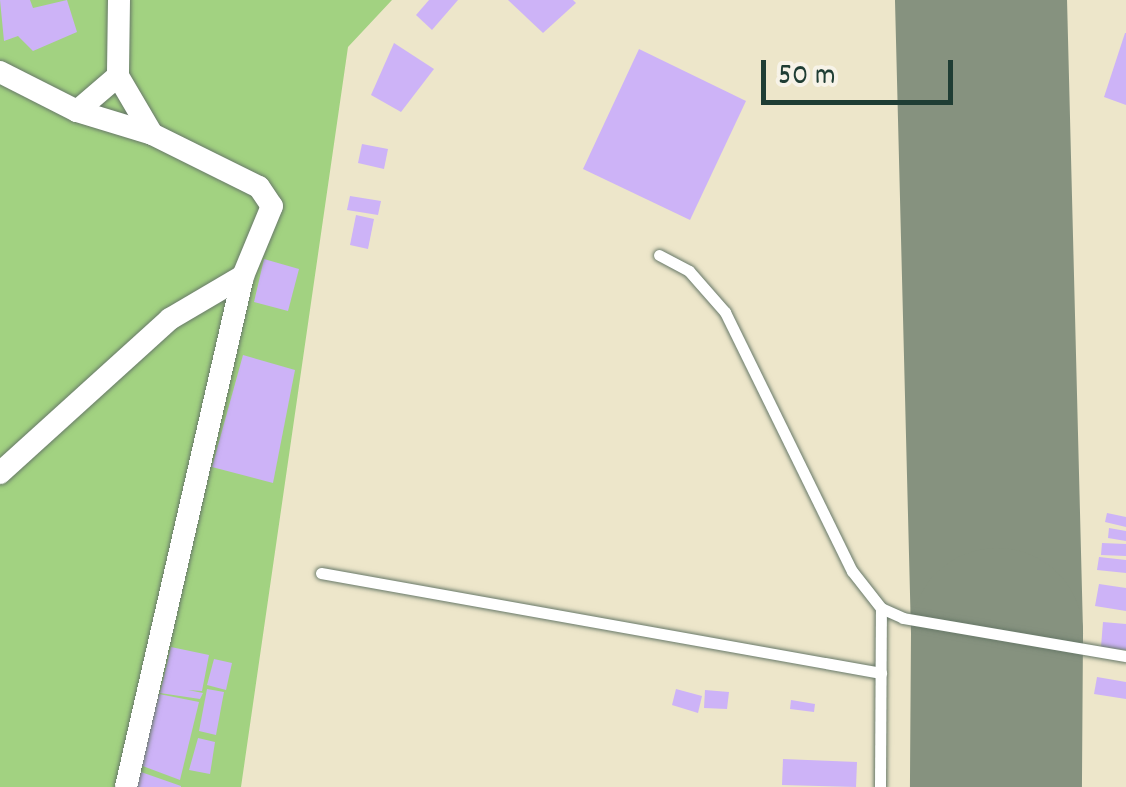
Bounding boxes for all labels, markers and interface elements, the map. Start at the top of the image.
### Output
scale bar [766,40,958,102]
text: 50 m [778,56,836,99]

